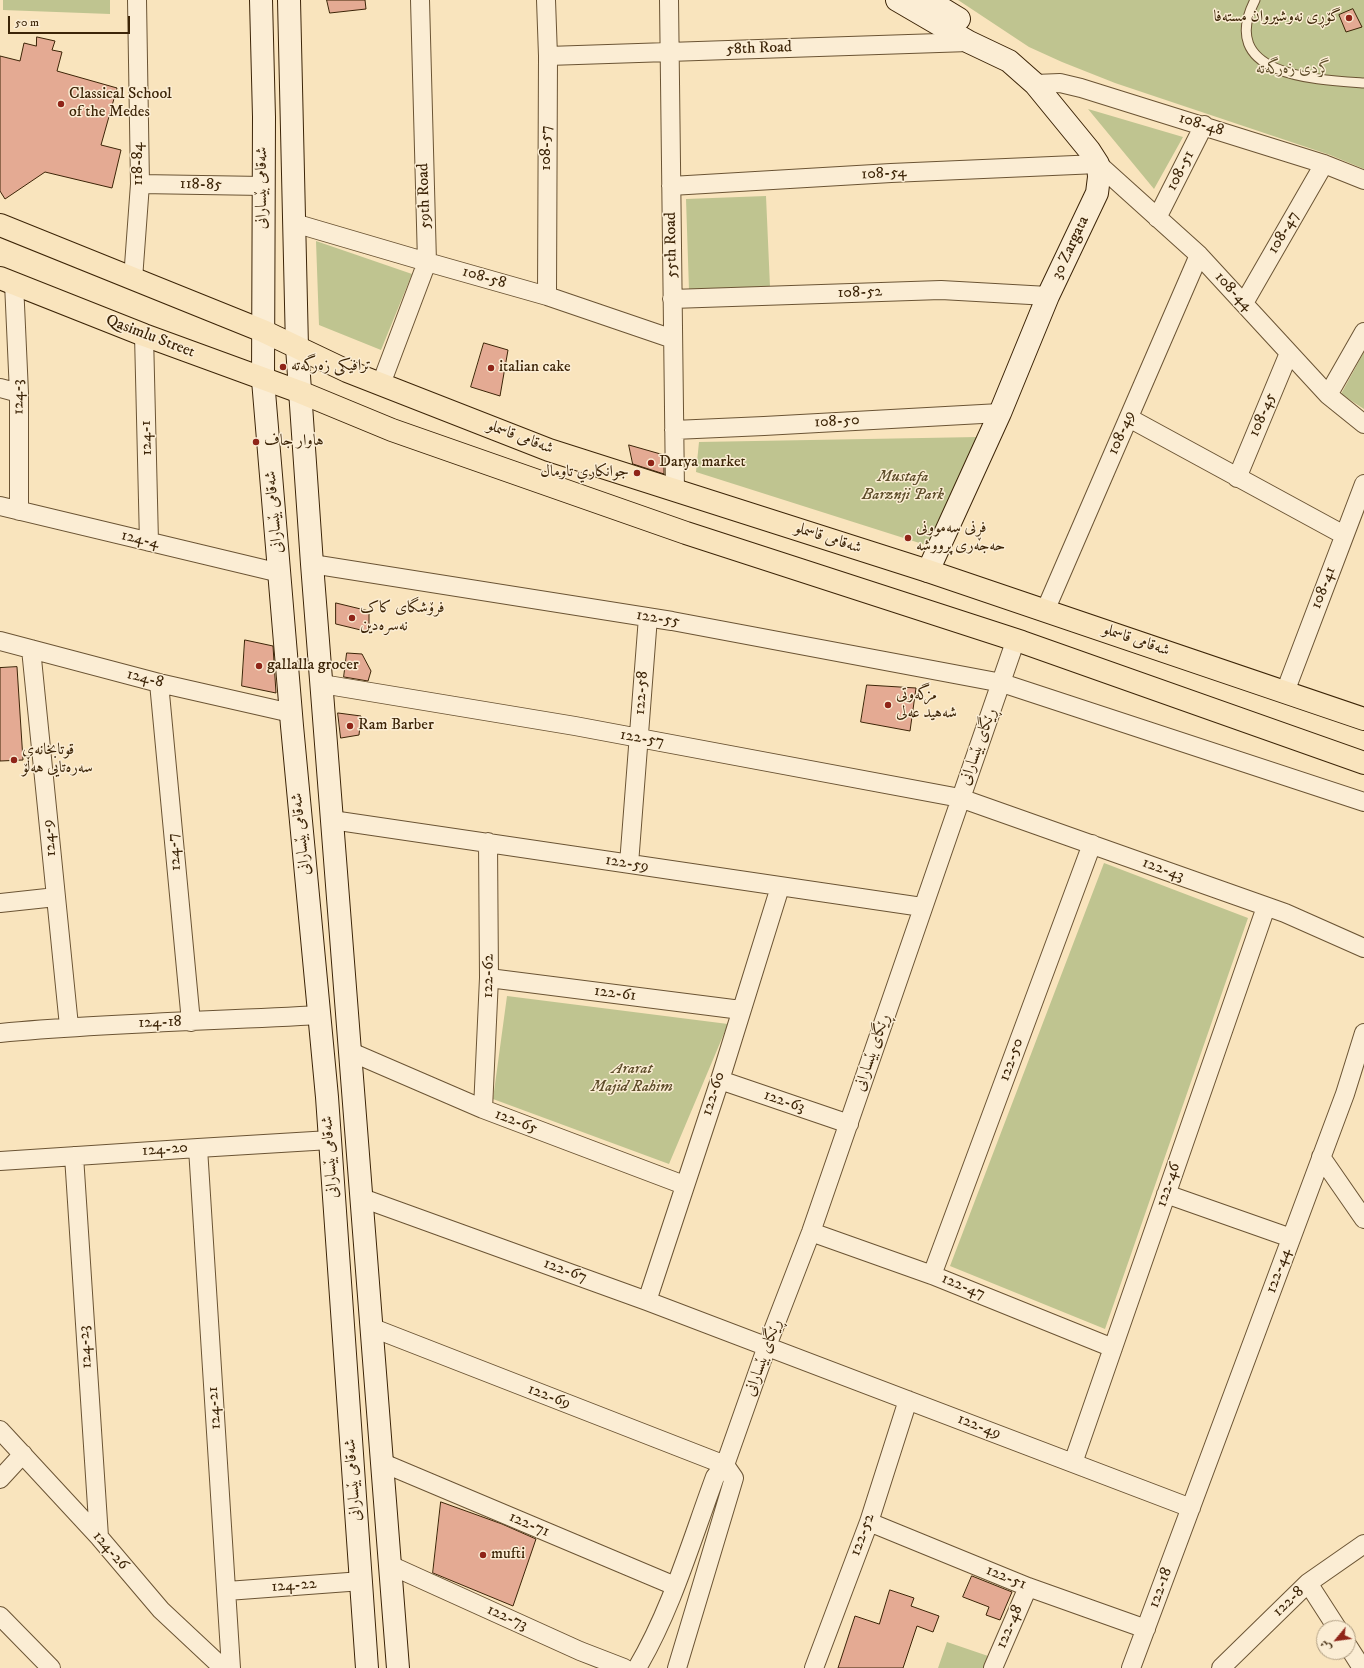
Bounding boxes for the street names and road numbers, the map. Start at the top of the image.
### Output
street label: 58th Road [726,38,792,60]
street label: 108-48 [1176,109,1226,141]
street label: 108-57 [537,125,557,171]
street label: 118-84 [129,142,149,186]
street label: شەقامی بێسارانی [253,147,273,229]
street label: 108-51 [1163,148,1199,194]
street label: 59th Road [414,163,436,229]
street label: 108-54 [861,163,907,185]
street label: 118-85 [180,175,222,195]
street label: 108-47 [1264,208,1304,258]
street label: 55th Road [662,212,682,278]
street label: 30 Zargata [1048,213,1094,283]
street label: 108-58 [460,263,508,293]
street label: 108-44 [1210,268,1256,316]
street label: 108-52 [837,283,883,303]
street label: Qasimlu Street [103,311,197,363]
street label: 124-3 [9,379,29,415]
street label: 108-45 [1245,390,1281,440]
street label: 108-49 [1104,408,1140,458]
street label: 108-50 [814,411,860,433]
street label: شەقامی قاسملو [484,417,556,459]
street label: 124-1 [137,420,157,456]
street label: شەقامی بێسارانی [262,470,288,554]
street label: شەقامی قاسملو [792,519,864,559]
street label: 124-4 [119,526,161,554]
street label: 108-41 [1307,564,1341,612]
street label: 122-55 [635,606,681,632]
street label: شەقامی قاسملو [1100,621,1172,661]
street label: 124-8 [125,665,165,693]
street label: 122-58 [631,670,653,716]
street label: ڕێگای بێسارانی [956,706,1002,788]
street label: 122-57 [618,726,666,752]
street label: شەقامی بێسارانی [288,792,316,876]
street label: 124-9 [38,818,62,858]
street label: 124-7 [164,832,186,872]
street label: 122-59 [604,851,650,877]
street label: 122-43 [1139,854,1187,886]
street label: 122-62 [479,954,499,998]
street label: 122-61 [593,982,637,1006]
street label: ڕێگای بێسارانی [851,1012,895,1094]
street label: 124-18 [138,1013,182,1033]
street label: 122-50 [995,1036,1029,1084]
street label: 122-60 [698,1070,730,1118]
street label: 122-63 [761,1086,807,1118]
street label: 122-65 [492,1105,540,1139]
street label: شەقامی بێسارانی [319,1115,343,1199]
street label: 124-20 [141,1139,189,1161]
street label: 122-46 [1152,1160,1186,1210]
street label: 122-44 [1262,1246,1296,1296]
street label: 122-67 [541,1254,589,1288]
street label: 122-47 [938,1270,988,1304]
street label: ڕێگای بێسارانی [741,1317,787,1399]
street label: 124-23 [75,1325,97,1369]
street label: 122-69 [525,1380,573,1414]
street label: 124-21 [204,1386,226,1430]
street label: 122-49 [954,1410,1004,1444]
street label: شەقامی بێسارانی [342,1438,366,1522]
street label: 122-71 [506,1508,552,1542]
street label: 122-52 [846,1511,880,1559]
street label: 124-26 [88,1527,132,1575]
street label: 122-51 [983,1561,1029,1595]
street label: 122-18 [1145,1565,1177,1611]
street label: 124-22 [271,1575,317,1597]
street label: 122-8 [1269,1583,1309,1621]
street label: 122-73 [484,1601,530,1635]
street label: 122-48 [992,1602,1028,1652]

